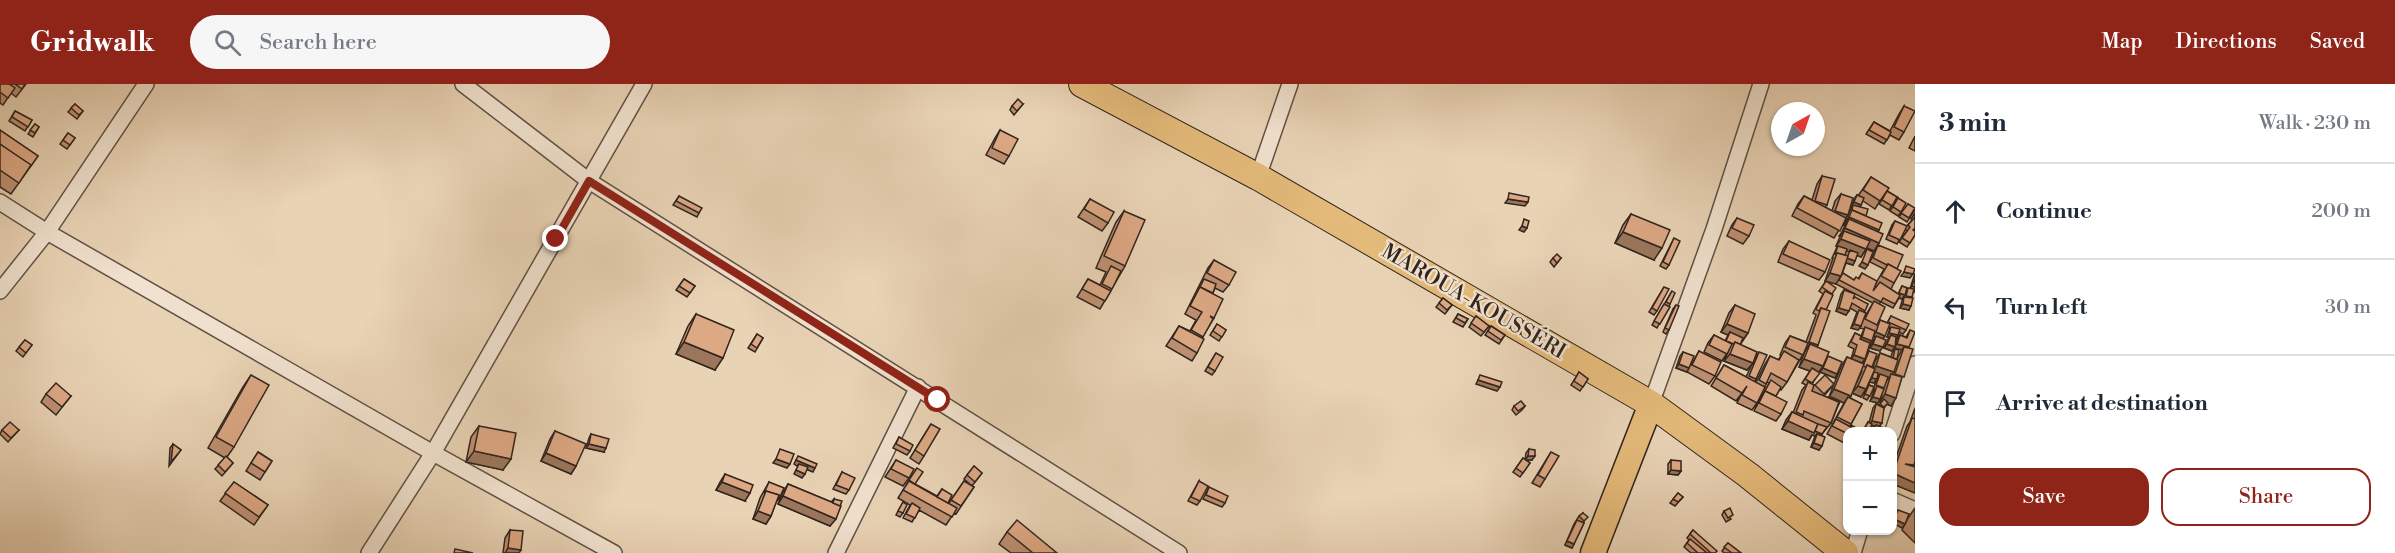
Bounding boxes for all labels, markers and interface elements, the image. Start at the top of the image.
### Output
search box [190,15,610,69]
text: Gridwalk [30,25,154,60]
icon: search [211,26,244,59]
text: Search here [259,29,377,56]
text: Map [2101,29,2143,55]
text: Directions [2176,29,2277,55]
text: Saved [2310,29,2365,55]
north arrow [1771,102,1825,156]
text: 3 min [1939,107,2007,139]
text: Walk · 230 m [2259,111,2371,136]
icon: ahead [1939,195,1972,228]
text: Continue [1996,198,2092,225]
text: 200 m [2311,199,2371,224]
route end [542,225,568,251]
street label: MAROUA-KOUSSÉRI [1377,237,1571,365]
icon: left [1939,291,1972,324]
text: Turn left [1996,294,2087,321]
text: 30 m [2325,295,2371,320]
route start [924,386,950,412]
icon: arrive [1939,387,1972,420]
text: Arrive at destination [1996,390,2208,417]
map controls [1843,427,1897,535]
button: + [1843,427,1897,481]
button: Save [1939,468,2149,526]
button: Share [2161,468,2371,526]
button: − [1843,481,1897,535]

